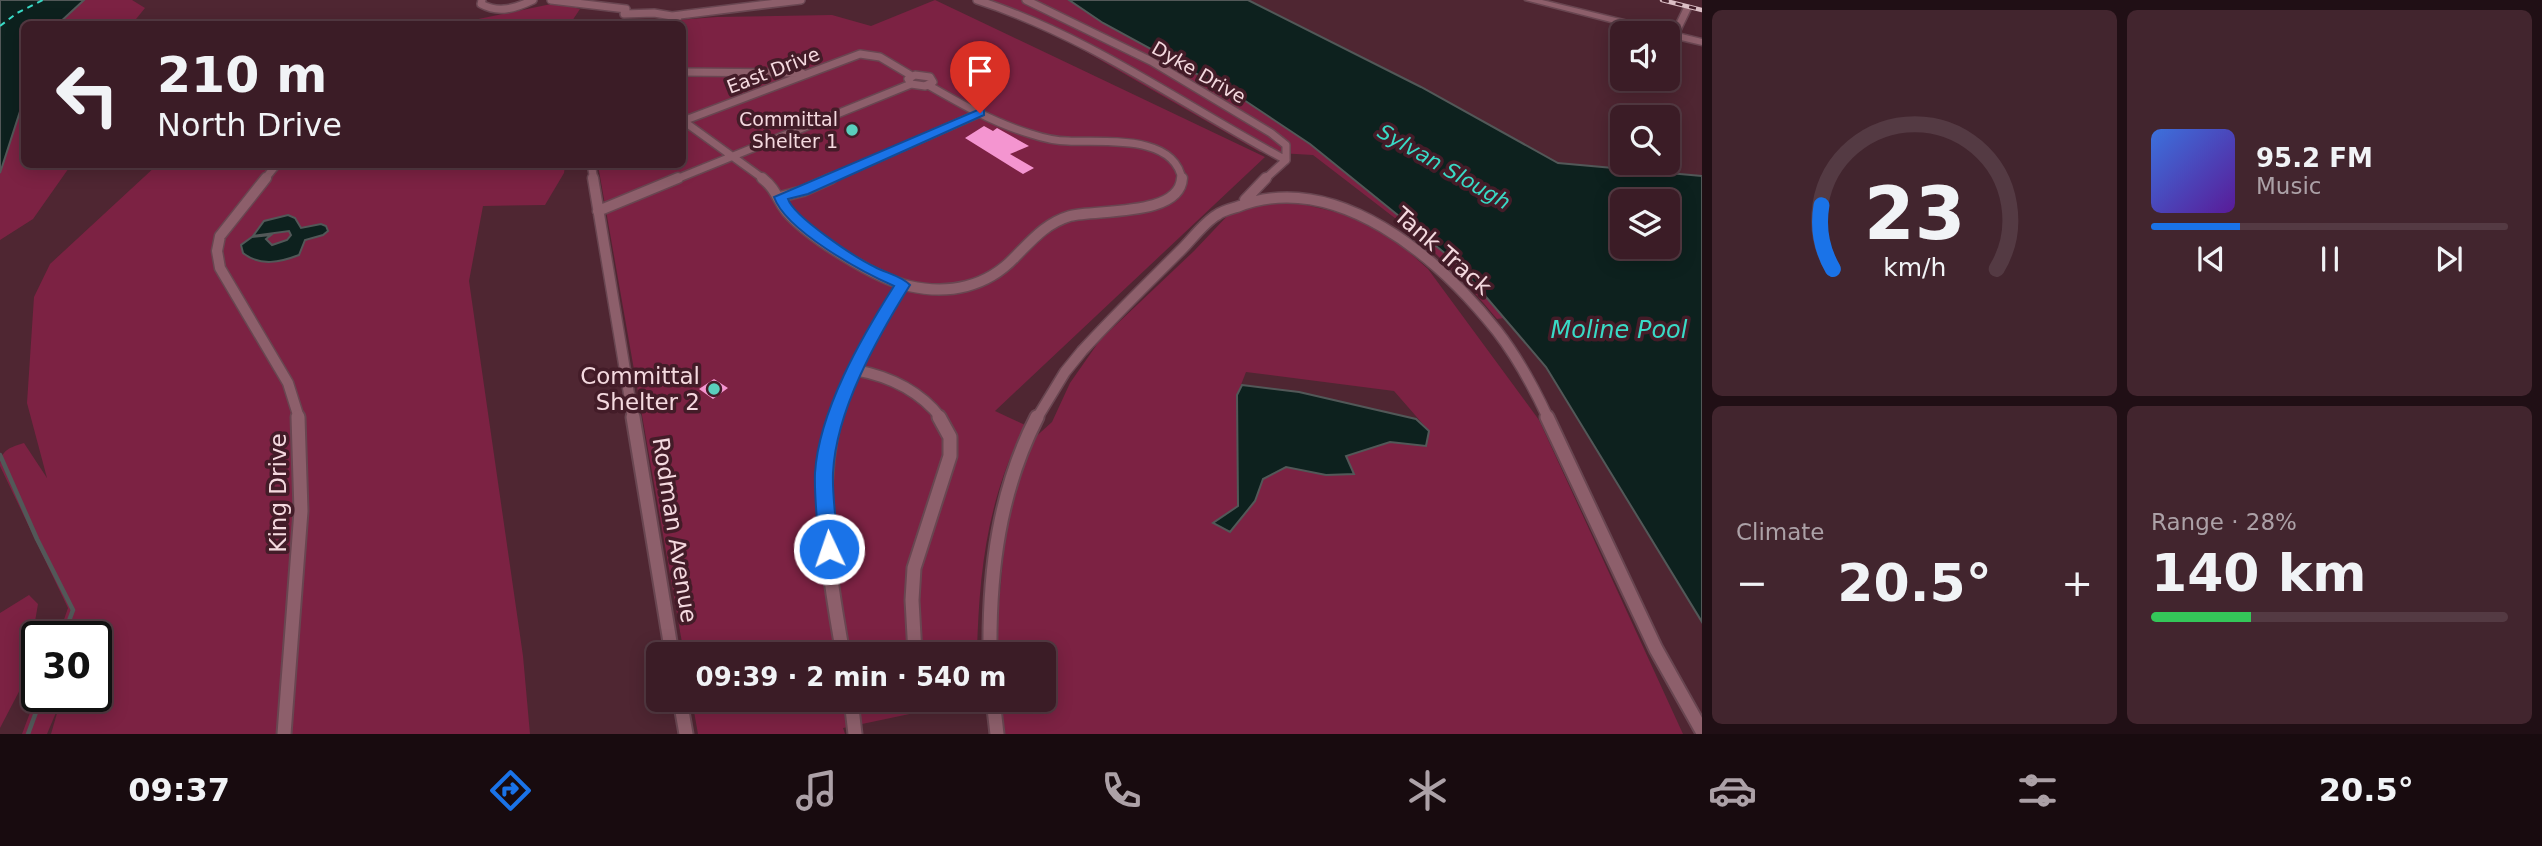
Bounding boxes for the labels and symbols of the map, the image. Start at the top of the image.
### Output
street label: Dyke Drive [1148,36,1250,108]
pin [950,41,1010,113]
street label: East Drive [723,42,823,98]
place label: Committal Shelter 1 [739,108,838,152]
water label: Sylvan Slough [1374,119,1514,215]
marker: Committal Shelter 1 [844,122,860,138]
street label: Tank Track [1389,201,1497,301]
water label: Moline Pool [1551,316,1688,344]
place label: Committal Shelter 2 [580,363,700,415]
marker: Committal Shelter 2 [706,381,722,397]
street label: King Drive [265,433,291,553]
street label: Rodman Avenue [647,435,703,625]
position arrow [792,512,866,586]
speed limit sign: 30 [21,621,112,712]

